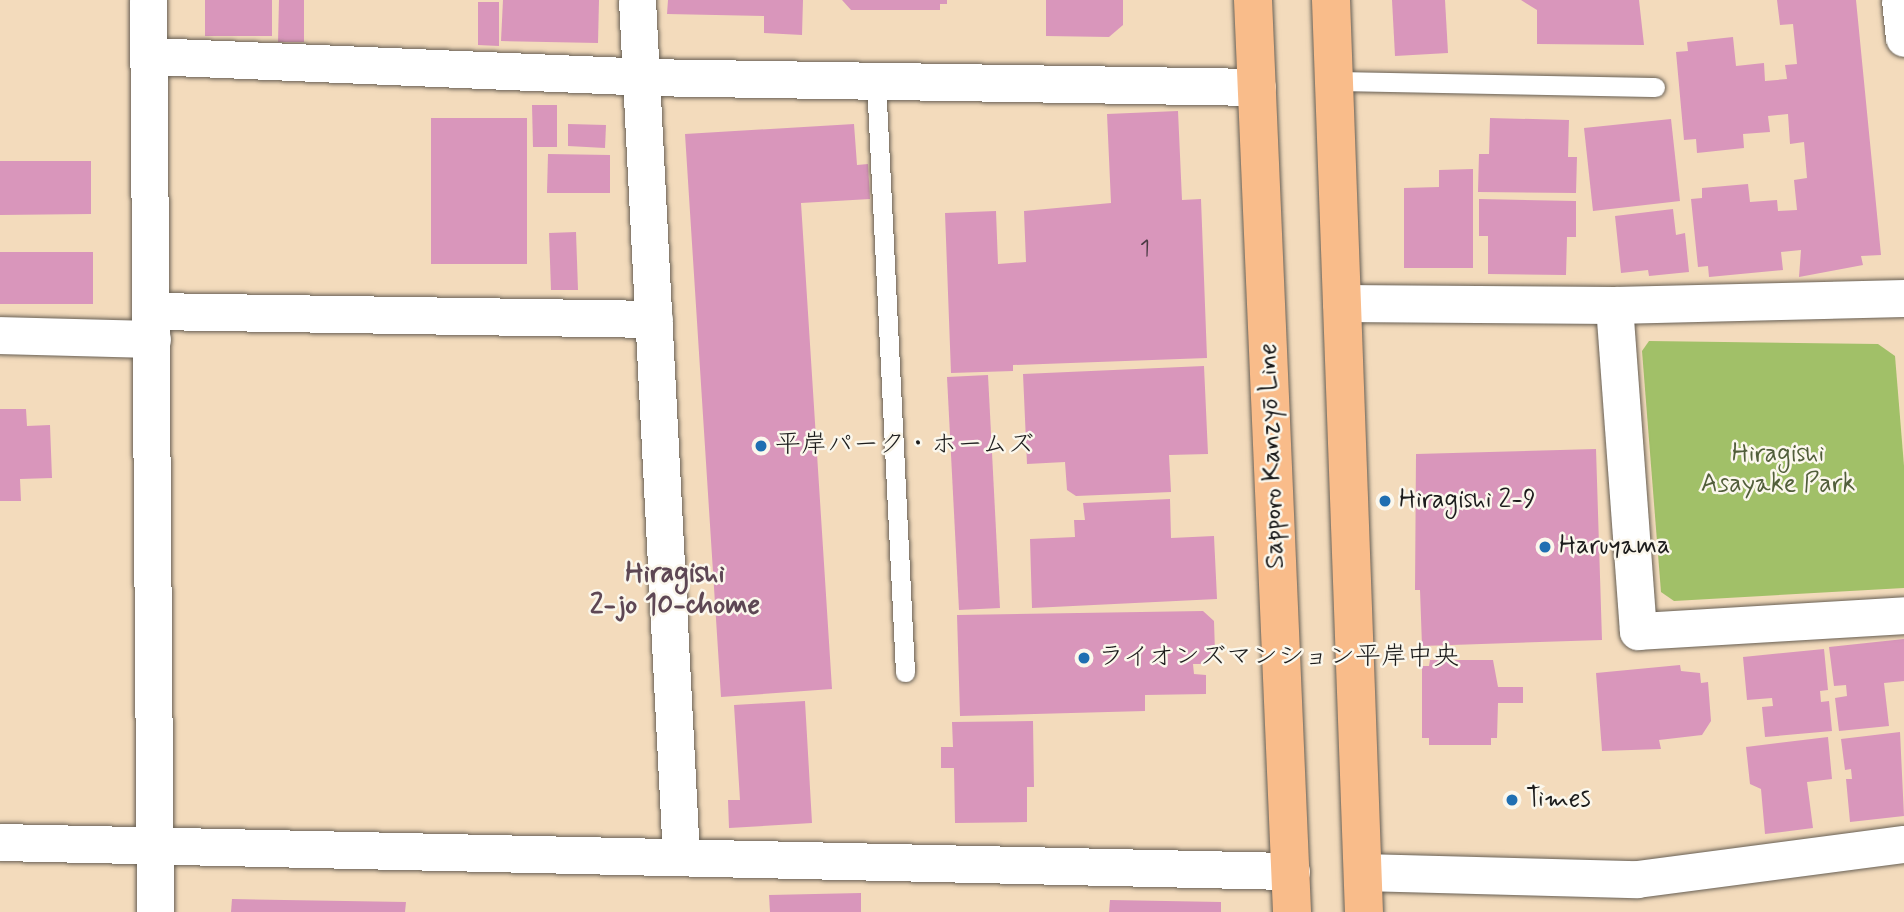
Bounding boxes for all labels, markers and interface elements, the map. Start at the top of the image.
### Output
house number: 1 [1140,235,1150,263]
street label: Sapporo Kanzyō Line [1253,343,1293,569]
place label: 平岸パーク・ホームズ [775,430,1035,462]
marker: 平岸パーク・ホームズ [753,438,769,454]
park label: Hiragishi Asayake Park [1701,439,1855,500]
place label: Hiragishi 2-9 [1399,485,1536,517]
marker: Hiragishi 2-9 [1377,493,1393,509]
place label: Haruyama [1559,531,1670,563]
marker: Haruyama [1537,539,1553,555]
district label: Hiragishi 2-jo 10-chome [590,557,760,623]
place label: ライオンズマンション平岸中央 [1098,642,1462,674]
marker: ライオンズマンション平岸中央 [1076,650,1092,666]
place label: Times [1526,784,1591,816]
marker: Times [1504,792,1520,808]

